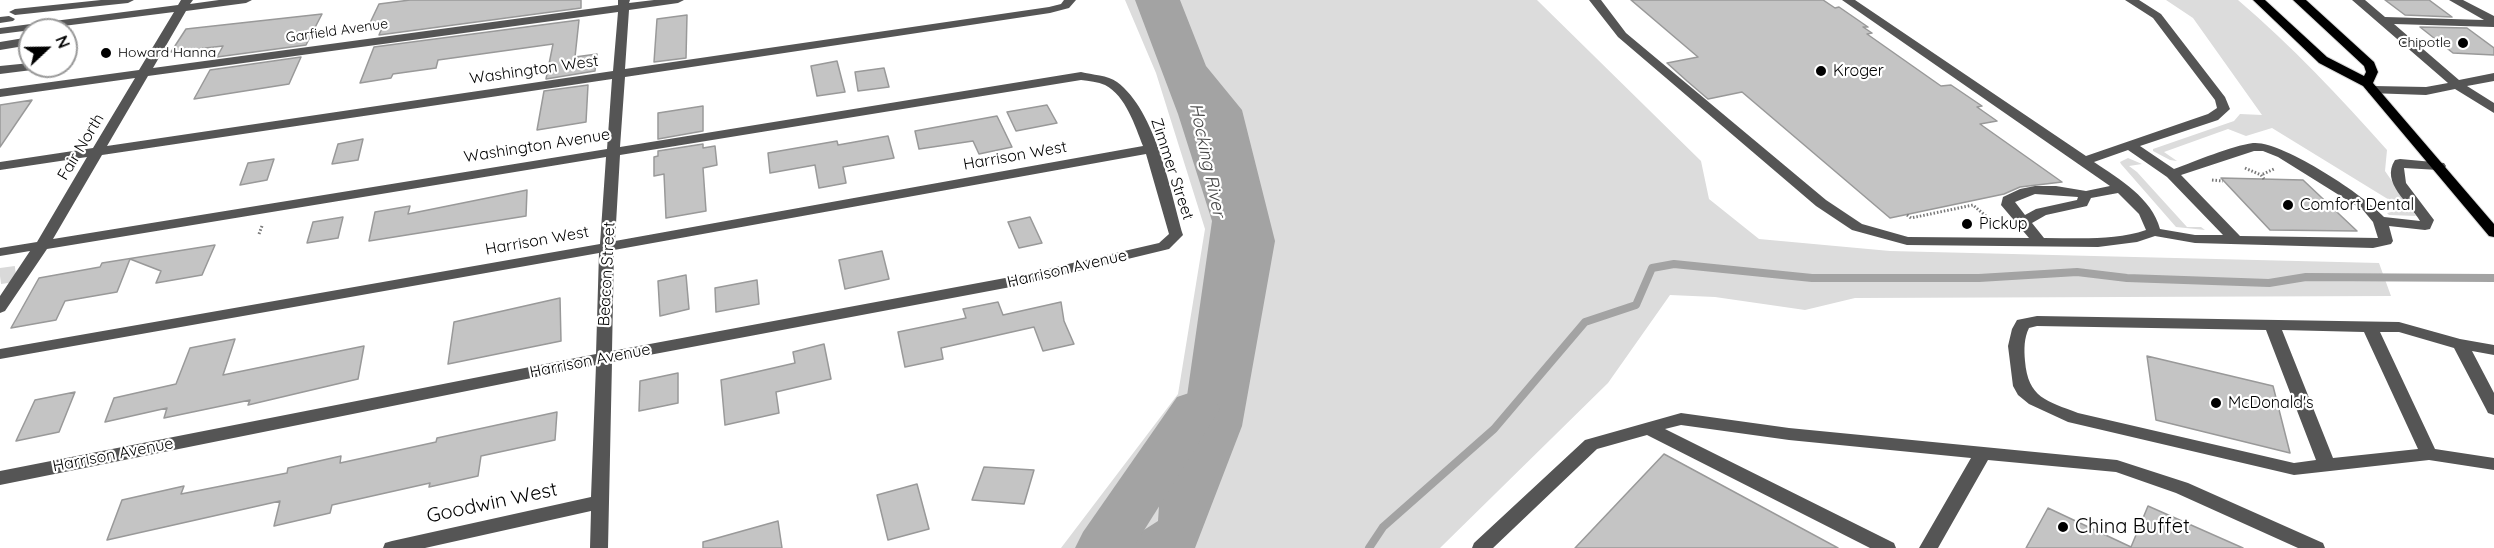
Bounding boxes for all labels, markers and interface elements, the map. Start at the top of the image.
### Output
street label: Garfield Avenue [285,16,389,46]
north arrow [18,18,78,78]
text: N [51,33,74,51]
place label: Chipotle [2398,35,2451,51]
marker: Chipotle [2456,36,2470,50]
place label: Howard Hanna [118,45,216,61]
marker: Howard Hanna [99,46,113,60]
street label: Washington West [468,51,600,89]
place label: Kroger [1833,61,1884,81]
marker: Kroger [1814,64,1828,78]
water label: Hocking River [1184,101,1230,219]
street label: Fair North [54,110,108,184]
street label: Zimmer Street [1146,116,1198,222]
street label: Washington Avenue [463,125,611,167]
street label: Harrison West [962,137,1068,175]
place label: Comfort Dental [2300,195,2414,215]
marker: Comfort Dental [2281,198,2295,212]
place label: Pickup [1979,214,2028,234]
marker: Pickup [1960,217,1974,231]
street label: Beacon Street [595,221,619,327]
street label: Harrison West [484,222,590,260]
street label: Harrison Avenue [1005,246,1129,292]
street label: Harrison Avenue [528,340,652,382]
place label: McDonald's [2228,393,2314,413]
marker: McDonald's [2209,396,2223,410]
street label: Harrison Avenue [51,434,175,476]
street label: Goodwin West [424,477,560,529]
place label: China Buffet [2075,515,2190,539]
marker: China Buffet [2056,520,2070,534]

